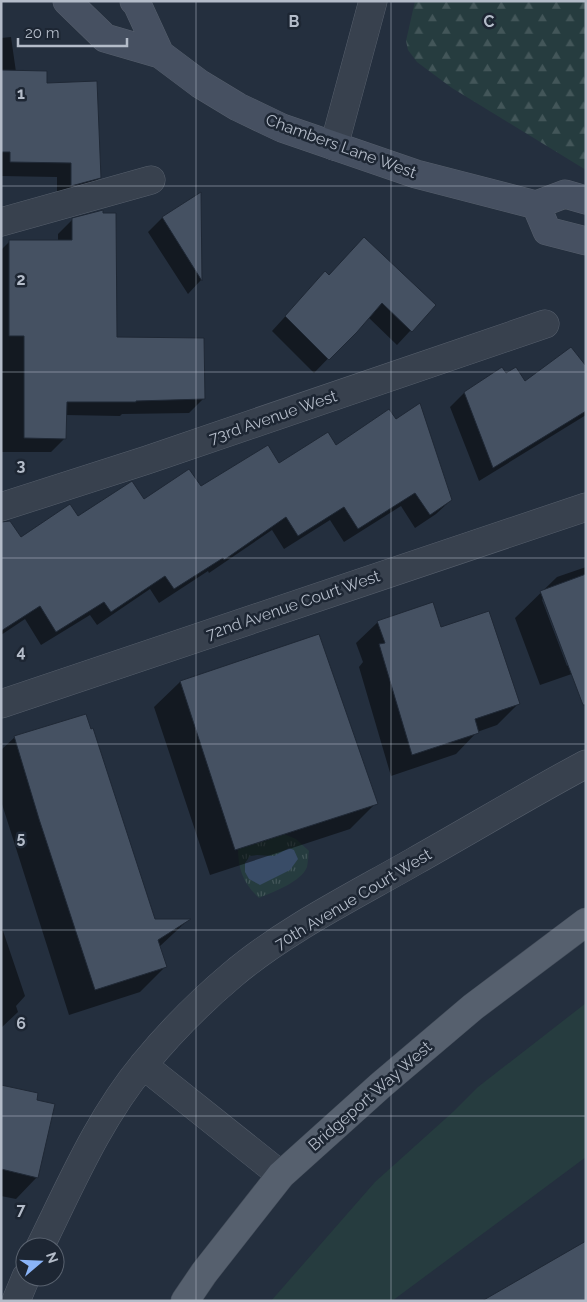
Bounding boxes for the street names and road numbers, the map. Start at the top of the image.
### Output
street label: Chambers Lane West [263,110,419,182]
street label: 73rd Avenue West [207,386,340,448]
street label: 72nd Avenue Court West [204,566,383,644]
street label: 70th Avenue Court West [271,844,435,953]
street label: Bridgeport Way West [304,1037,436,1155]

